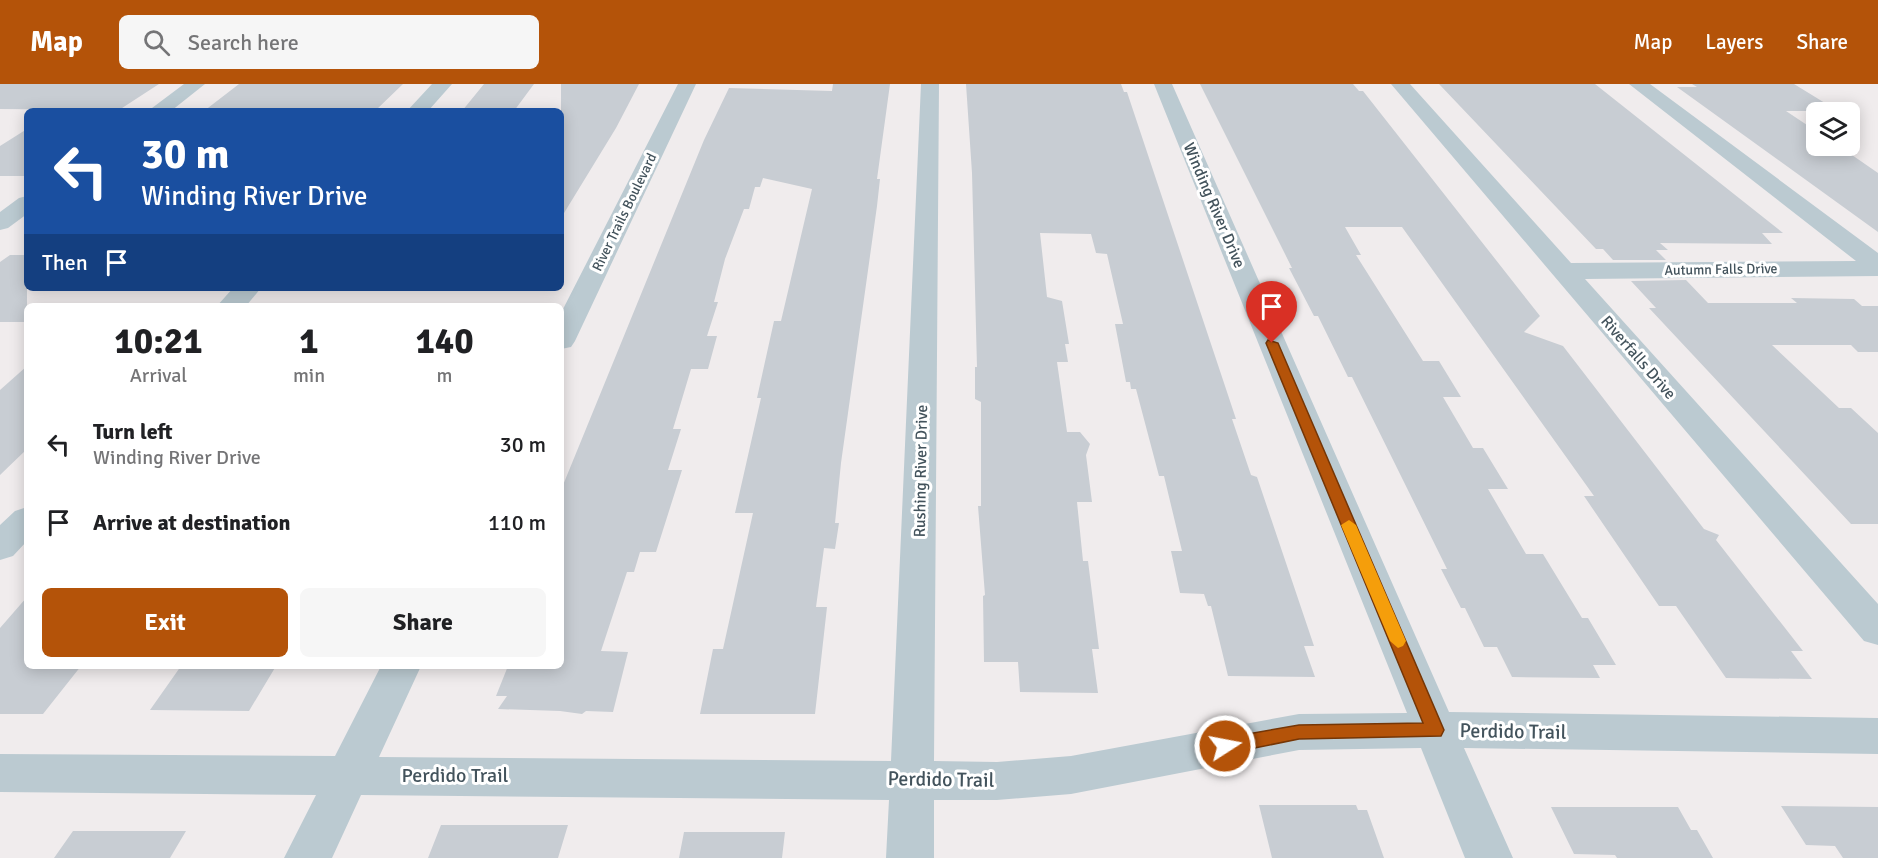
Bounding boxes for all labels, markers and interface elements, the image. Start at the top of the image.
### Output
search box [119,15,539,69]
text: Map [30,25,83,59]
icon: search [140,26,173,59]
text: Search here [188,29,299,56]
text: Map [1634,29,1672,55]
text: Layers [1705,29,1763,55]
text: Share [1796,29,1848,55]
map controls [1806,102,1860,156]
button: layers [1806,102,1860,156]
text: 30 m [141,129,230,180]
icon: left [42,132,120,210]
street label: Winding River Drive [1179,140,1250,271]
street label: River Trails Boulevard [589,150,660,274]
text: Winding River Drive [141,180,367,213]
icon: arrive [100,246,133,279]
text: Then [42,249,88,276]
street label: Autumn Falls Drive [1664,260,1778,279]
pin [1246,281,1297,343]
icon: arrive [1255,290,1288,323]
street label: Riverfalls Drive [1597,312,1680,404]
text: 10:21 [114,319,203,364]
text: 1 [299,319,319,364]
text: 140 [415,319,474,364]
text: Arrival [130,363,187,388]
text: min [293,363,325,388]
text: m [437,363,453,388]
street label: Rushing River Drive [910,404,932,538]
text: Turn left [93,418,173,445]
icon: left [42,428,75,461]
text: 30 m [500,431,546,458]
text: Winding River Drive [93,445,261,470]
icon: arrive [42,506,75,539]
text: Arrive at destination [93,509,290,536]
text: 110 m [488,509,546,536]
button: Exit [42,588,288,657]
button: Share [300,588,546,657]
position arrow [1193,714,1257,778]
street label: Perdido Trail [1459,718,1567,745]
street label: Perdido Trail [402,763,509,788]
street label: Perdido Trail [887,766,995,793]

